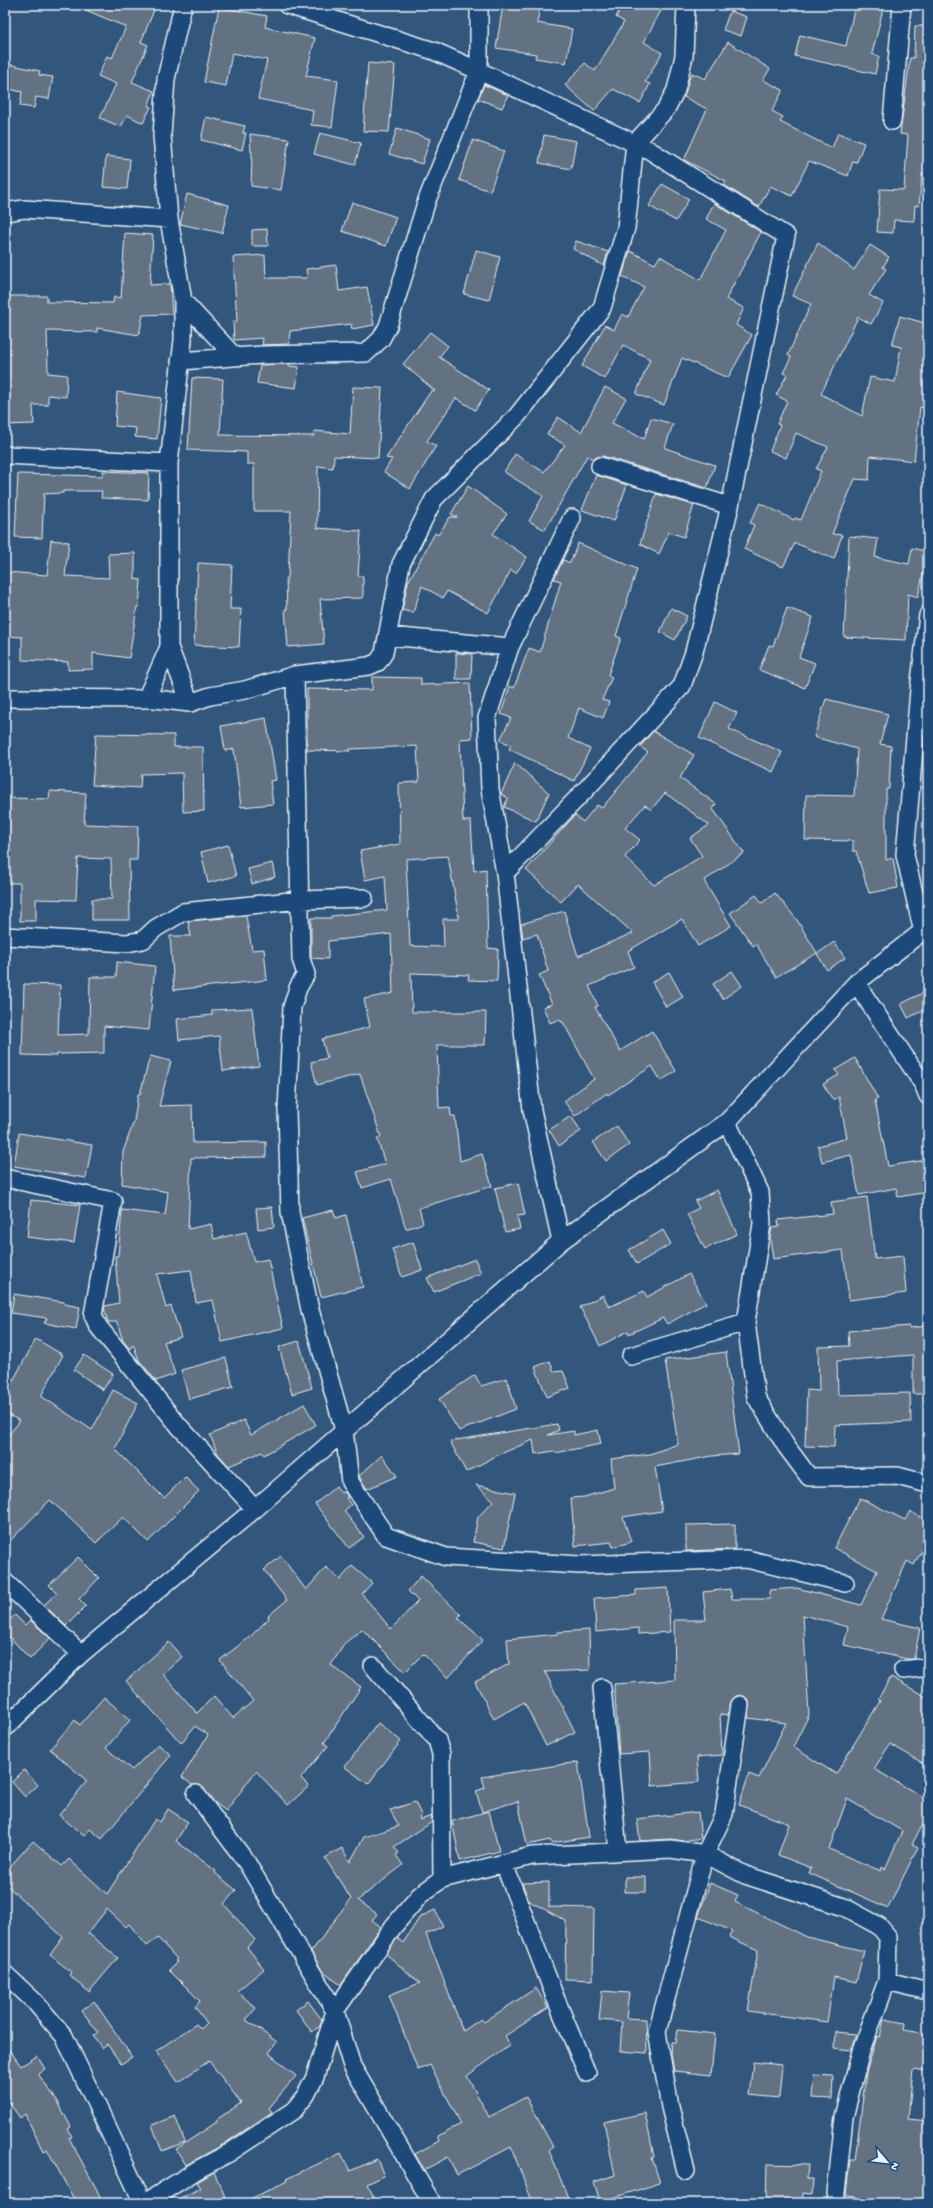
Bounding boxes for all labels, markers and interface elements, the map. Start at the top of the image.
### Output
north arrow [867,2142,907,2182]
text: N [887,2160,901,2172]

